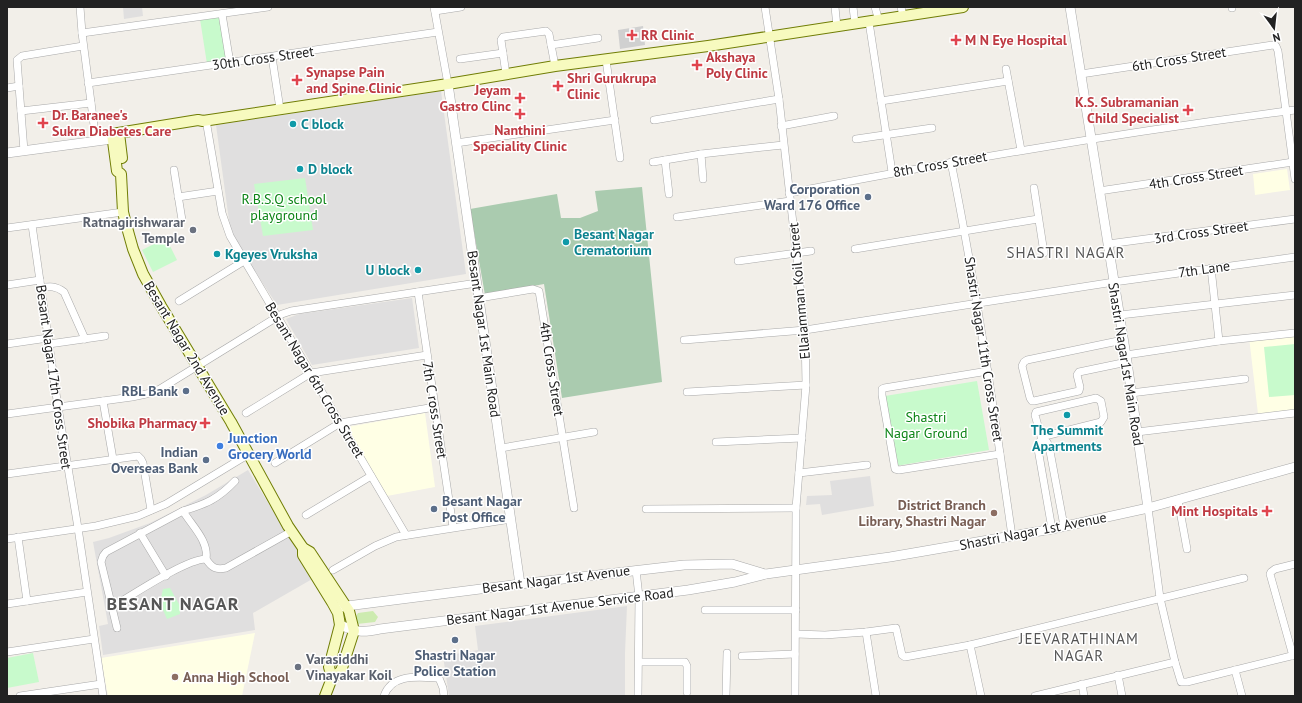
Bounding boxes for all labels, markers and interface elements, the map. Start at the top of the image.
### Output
north arrow [1254,8,1294,48]
place label: RR Clinic [641,26,694,44]
marker: RR Clinic [626,29,638,41]
text: N [1271,30,1282,45]
place label: M N Eye Hospital [965,31,1068,49]
marker: M N Eye Hospital [950,34,962,46]
street label: 30th Cross Street [211,42,315,74]
street label: 6th Cross Street [1131,43,1228,75]
place label: Akshaya Poly Clinic [706,48,768,82]
marker: Akshaya Poly Clinic [691,59,703,71]
place label: Synapse Pain and Spine Clinic [306,63,402,97]
place label: Shri Gurukrupa Clinic [567,69,656,103]
marker: Synapse Pain and Spine Clinic [291,74,303,86]
marker: Shri Gurukrupa Clinic [552,80,564,92]
place label: Jeyam Gastro Clinc [440,81,511,115]
marker: Jeyam Gastro Clinc [514,92,526,104]
place label: K.S. Subramanian Child Specialist [1075,93,1179,127]
marker: K.S. Subramanian Child Specialist [1182,104,1194,116]
place label: Dr. Baranee's Sukra Diabetes Care [52,106,171,140]
marker: Nanthini Speciality Clinic [514,108,526,120]
place label: C block [301,115,344,133]
marker: Dr. Baranee's Sukra Diabetes Care [37,117,49,129]
marker: C block [288,119,298,129]
place label: Nanthini Speciality Clinic [473,121,567,155]
street label: 8th Cross Street [892,147,989,181]
place label: D block [308,160,353,178]
street label: 4th Cross Street [1148,161,1245,193]
marker: D block [295,164,305,174]
place label: Corporation Ward 176 Office [764,180,860,214]
park label: R.B.S.Q school playground [241,190,327,224]
marker: Corporation Ward 176 Office [863,192,873,202]
place label: Ratnagirishwarar Temple [83,213,185,247]
street label: 3rd Cross Street [1153,216,1250,248]
street label: Ellaiamman Koil Street [784,222,814,360]
marker: Ratnagirishwarar Temple [188,225,198,235]
place label: Besant Nagar Crematorium [574,225,654,259]
marker: Besant Nagar Crematorium [561,237,571,247]
district label: SHASTRI NAGAR [1007,243,1125,262]
place label: Kgeyes Vruksha [225,245,318,263]
marker: Kgeyes Vruksha [212,249,222,259]
street label: Besant Nagar 1st Main Road [463,249,505,419]
street label: Shastri Nagar 11th Cross Street [960,255,1008,443]
street label: 7th Lane [1177,256,1231,282]
place label: U block [366,261,410,279]
marker: U block [413,265,423,275]
street label: Besant Nagar 2nd Avenue [140,278,234,418]
street label: Shastri Nagar1st Main Road [1104,281,1148,447]
street label: Besant Nagar 17th Cross Street [32,284,76,471]
street label: Besant Nagar 6th Cross Street [261,299,369,461]
street label: 4th Cross Street [536,321,568,418]
street label: 7th C ross Street [418,360,452,460]
place label: RBL Bank [122,382,178,400]
marker: RBL Bank [181,386,191,396]
park label: Shastri Nagar Ground [885,408,967,442]
marker: The Summit Apartments [1062,410,1072,420]
place label: Shobika Pharmacy [88,414,197,432]
marker: Shobika Pharmacy [200,418,210,428]
place label: The Summit Apartments [1031,421,1103,455]
place label: Junction Grocery World [227,429,312,463]
marker: Junction Grocery World [215,441,225,451]
place label: Indian Overseas Bank [111,443,198,477]
marker: Indian Overseas Bank [201,455,211,465]
place label: Besant Nagar Post Office [442,492,522,526]
place label: District Branch Library, Shastri Nagar [858,496,986,530]
place label: Mint Hospitals [1171,502,1258,520]
marker: Besant Nagar Post Office [429,504,439,514]
marker: Mint Hospitals [1261,505,1273,517]
street label: Shastri Nagar 1st Avenue [958,508,1108,554]
marker: District Branch Library, Shastri Nagar [989,508,999,518]
street label: Besant Nagar 1st Avenue [481,561,631,597]
street label: Besant Nagar 1st Avenue Service Road [445,583,675,629]
district label: BESANT NAGAR [106,592,240,615]
district label: JEEVARATHINAM NAGAR [1018,629,1139,665]
marker: Shastri Nagar Police Station [450,635,460,645]
place label: Shastri Nagar Police Station [414,646,496,680]
place label: Varasiddhi Vinayakar Koil [305,650,393,684]
marker: Varasiddhi Vinayakar Koil [293,662,303,672]
place label: Anna High School [183,668,290,686]
marker: Anna High School [170,672,180,682]

